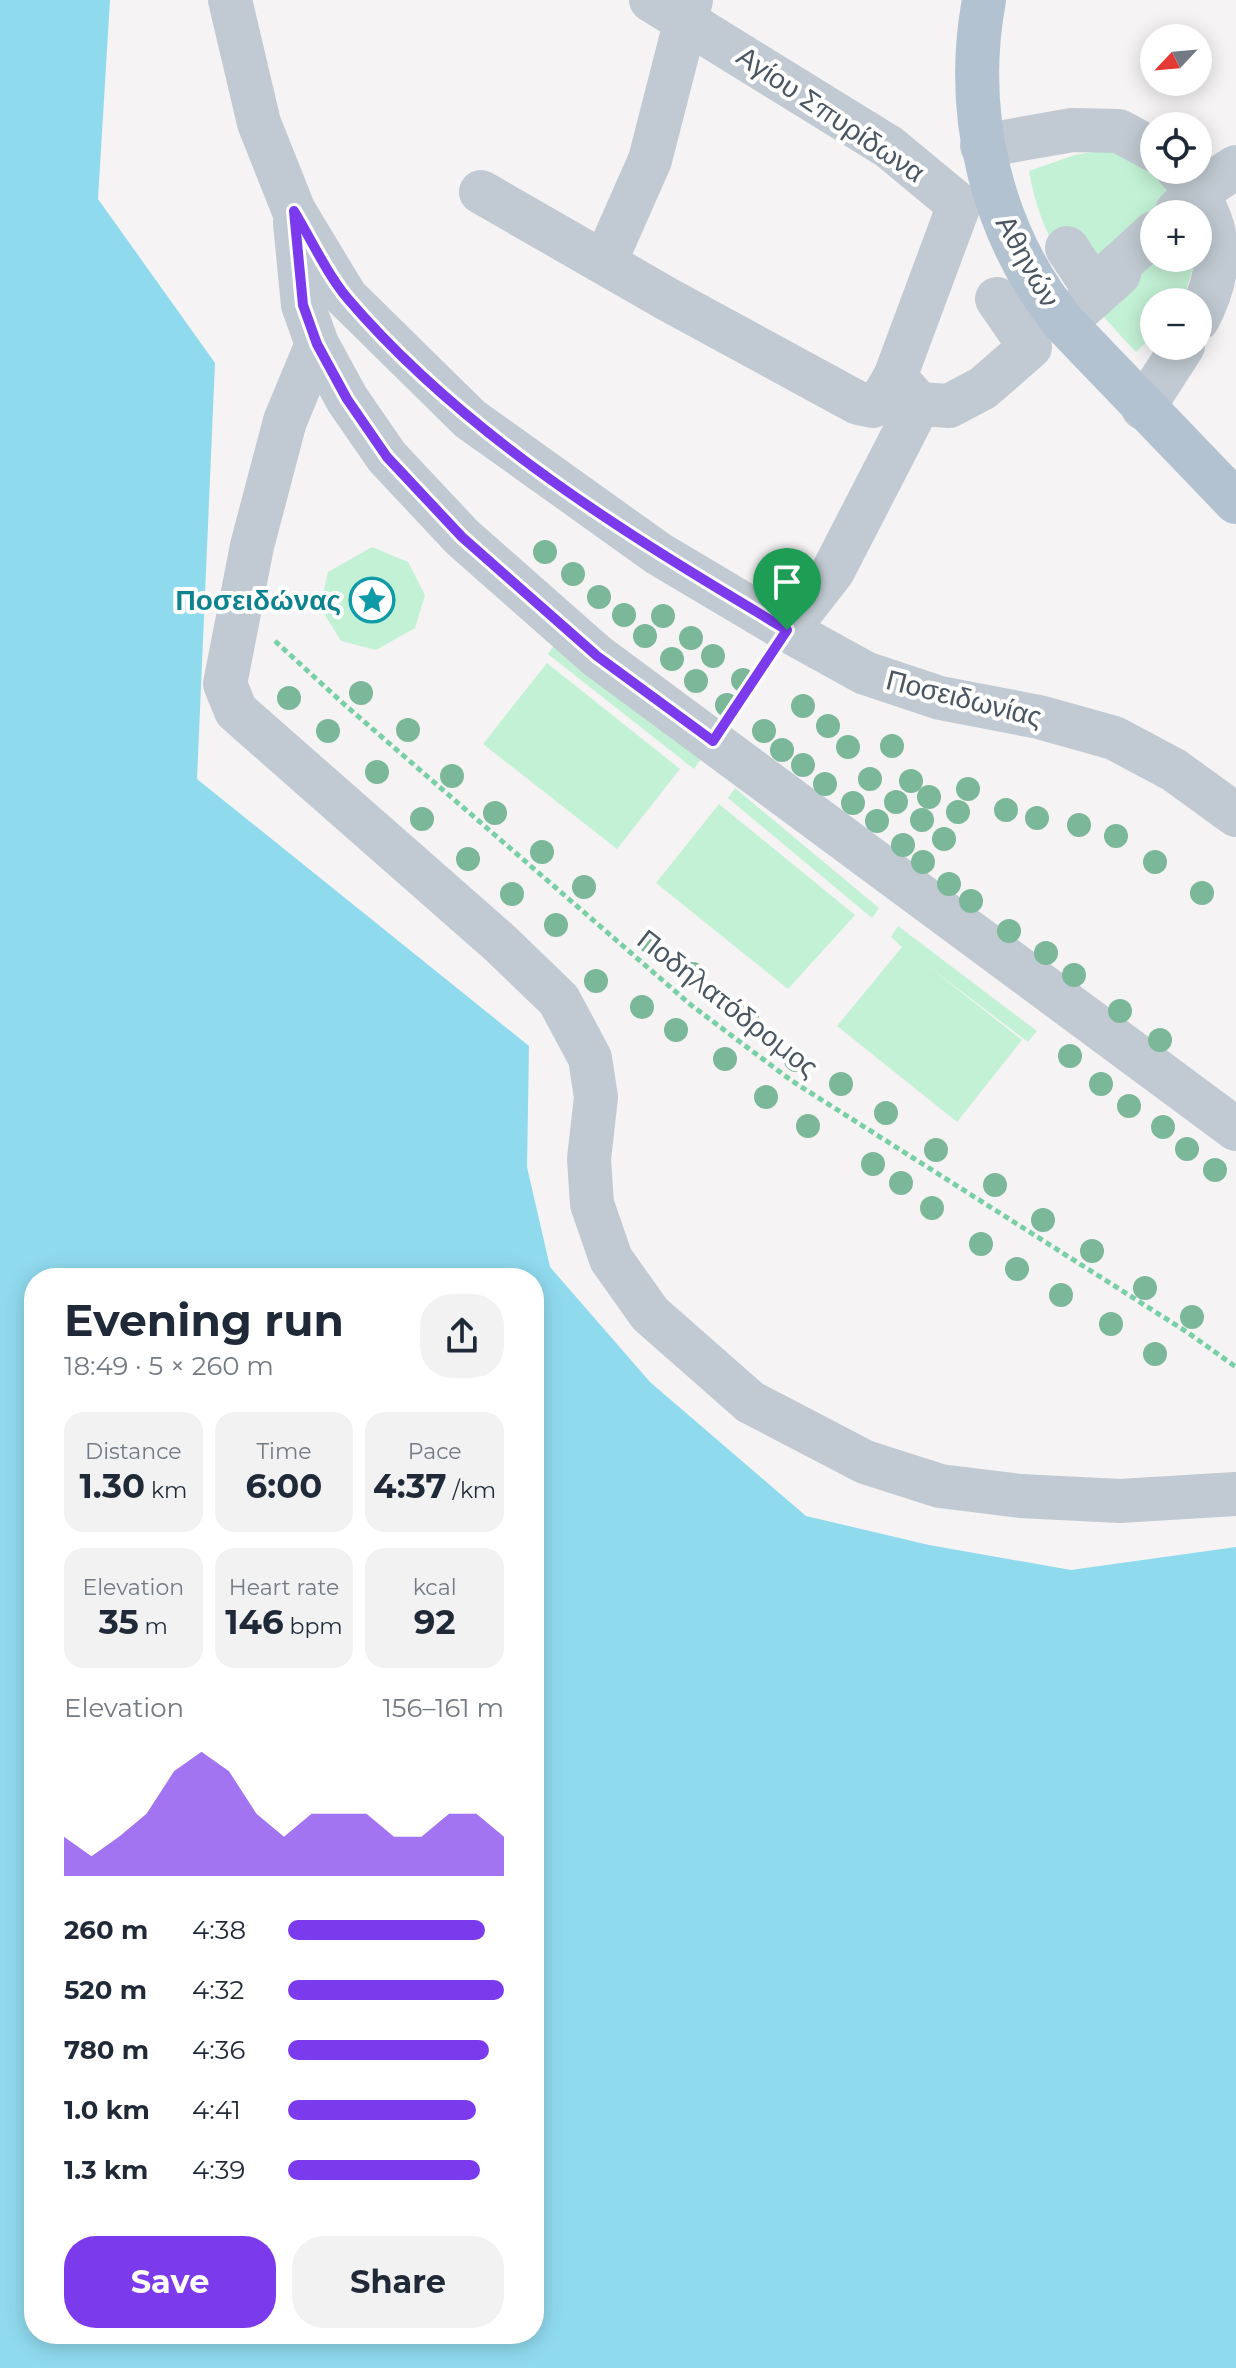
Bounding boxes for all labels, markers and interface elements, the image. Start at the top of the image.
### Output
north arrow [1140,24,1212,96]
map controls [1140,24,1212,360]
street label: Αγίου Σπυρίδωνα [731,39,931,189]
button: locate [1140,112,1212,184]
button: + [1140,200,1212,272]
street label: Αθηνών [989,209,1067,313]
button: − [1140,288,1212,360]
pin [753,548,821,630]
icon: arrive [765,560,809,604]
place icon: Ποσειδώνας [348,576,396,624]
place label: Ποσειδώνας [175,583,341,617]
street label: Ποσειδωνίας [883,662,1045,734]
street label: Ποδηλατόδρομος [631,922,825,1084]
text: Evening run [64,1293,344,1347]
button: share [420,1294,504,1378]
text: 18:49 · 5 × 260 m [64,1350,274,1382]
text: Distance [85,1438,182,1465]
text: Time [256,1438,312,1465]
text: Pace [408,1438,462,1465]
text: 1.30 [79,1465,145,1507]
text: 6:00 [246,1465,322,1507]
text: 4:37 [373,1465,447,1507]
text: km [145,1477,187,1504]
text: /km [447,1477,496,1504]
text: Elevation [82,1574,184,1601]
text: Heart rate [229,1574,339,1601]
text: kcal [413,1574,457,1601]
text: 35 [99,1601,139,1643]
text: 146 [225,1601,284,1643]
text: 92 [414,1601,455,1643]
text: m [139,1613,168,1640]
text: bpm [284,1613,343,1640]
text: Elevation [64,1692,184,1724]
text: 156–161 m [382,1692,504,1724]
text: 260 m [64,1914,148,1946]
text: 4:38 [192,1914,246,1946]
text: 520 m [64,1974,147,2006]
text: 4:32 [192,1974,244,2006]
text: 780 m [64,2034,149,2066]
text: 4:36 [192,2034,245,2066]
text: 1.0 km [64,2094,150,2126]
text: 4:41 [192,2094,241,2126]
text: 1.3 km [64,2154,148,2186]
text: 4:39 [192,2154,245,2186]
button: Save [64,2236,276,2328]
button: Share [292,2236,504,2328]

